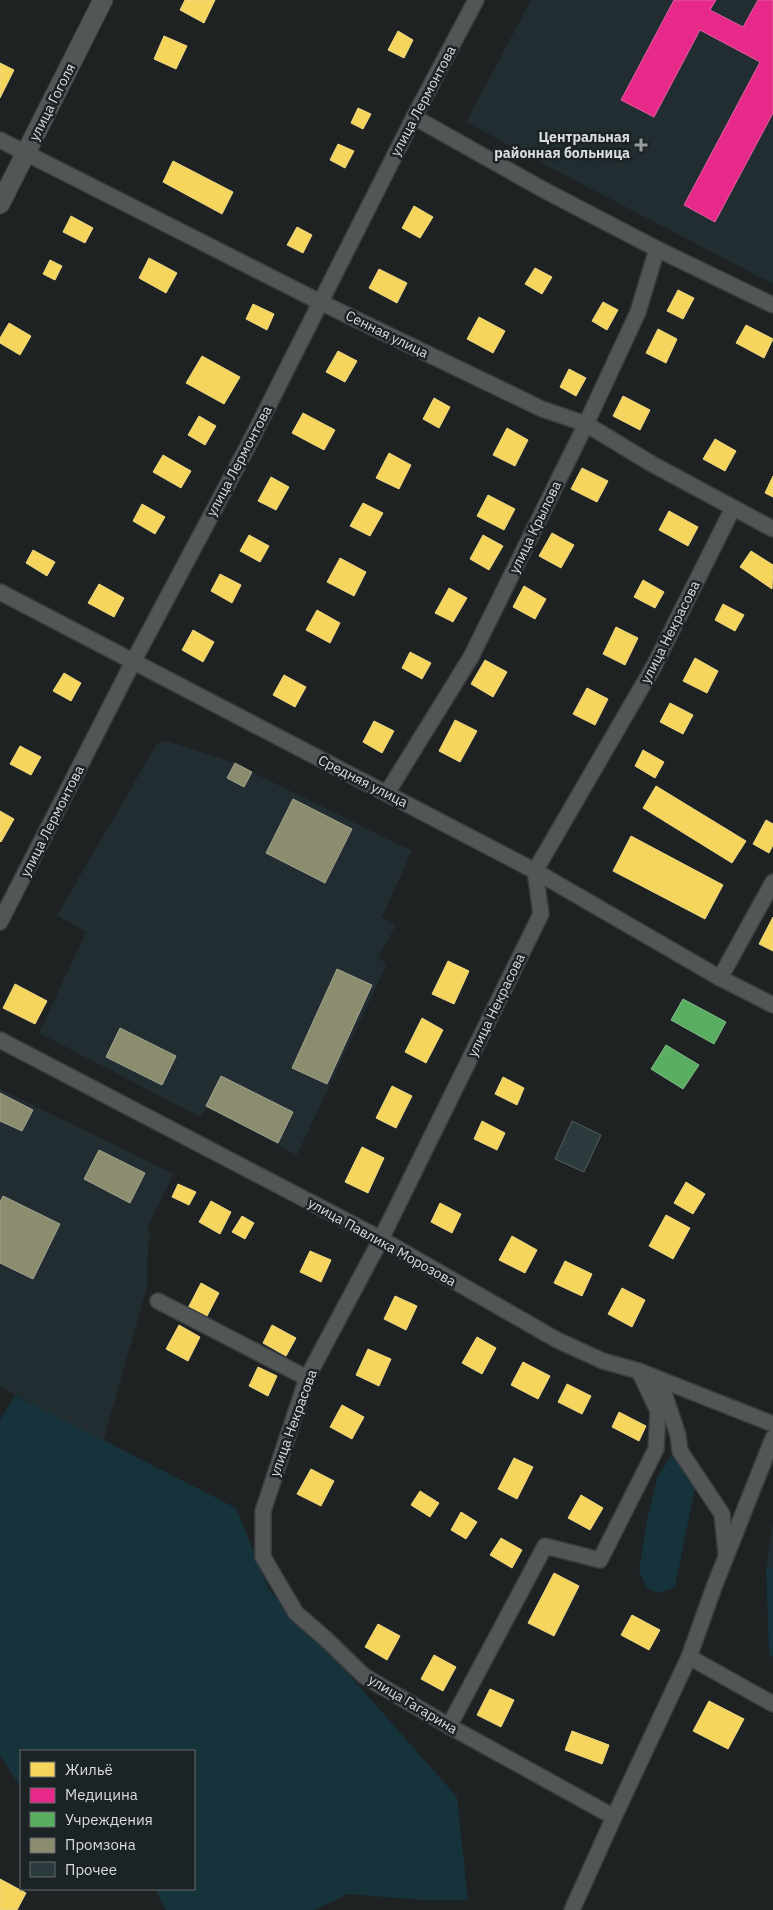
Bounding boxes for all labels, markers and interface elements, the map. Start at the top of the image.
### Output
street label: улица Лермонтова [386,42,460,159]
street label: улица Гоголя [25,60,79,144]
place label: Центральная районная больница [494,128,630,162]
marker: Центральная районная больница [634,138,648,152]
street label: Сенная улица [343,306,432,362]
street label: улица Лермонтова [202,402,276,519]
street label: улица Крылова [505,477,565,576]
street label: улица Некрасова [636,577,704,686]
street label: Средняя улица [315,751,411,812]
street label: улица Лермонтова [16,762,88,880]
street label: улица Некрасова [463,950,529,1060]
street label: улица Павлика Морозова [305,1194,460,1291]
street label: улица Некрасова [265,1366,321,1479]
street label: улица Гагарина [365,1670,461,1738]
legend [20,1750,195,1890]
text: Жильё [65,1760,113,1779]
text: Медицина [65,1785,138,1804]
text: Учреждения [65,1810,153,1829]
text: Промзона [65,1835,136,1854]
text: Прочее [65,1860,117,1879]

